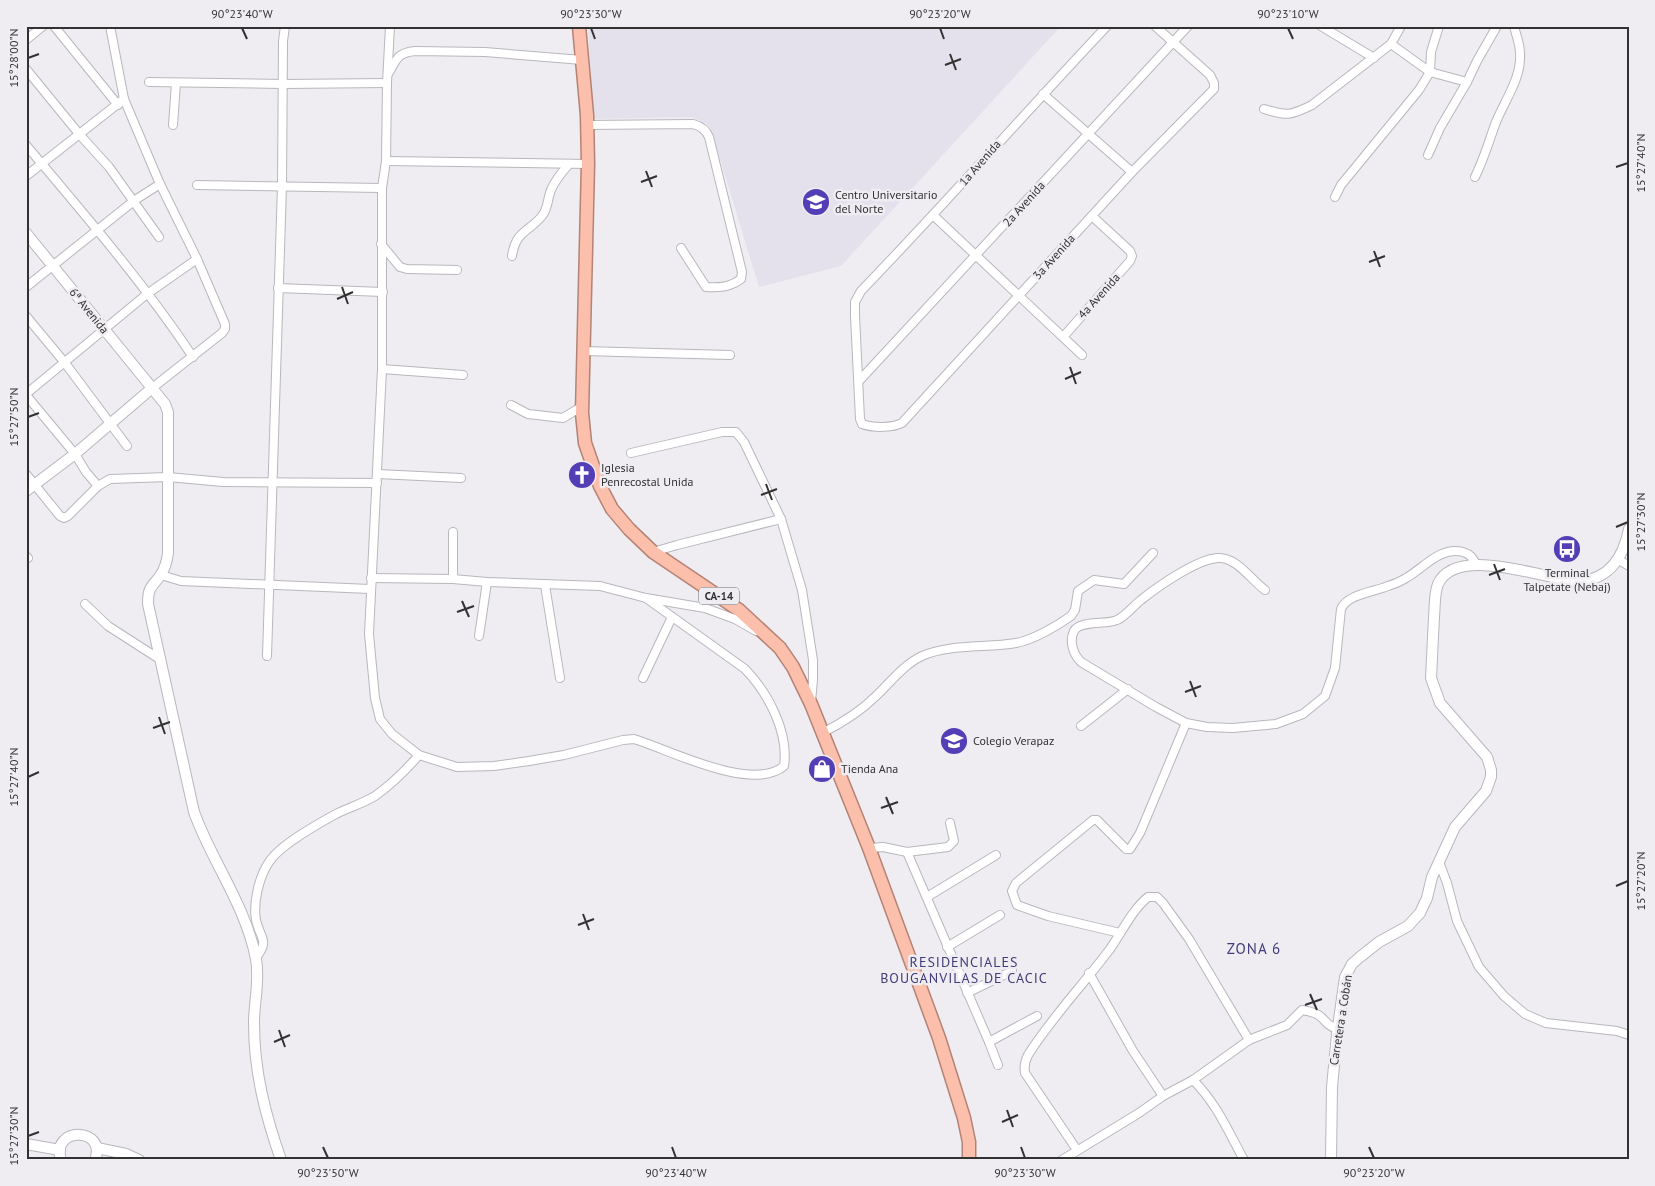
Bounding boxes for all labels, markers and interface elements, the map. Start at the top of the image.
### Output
text: 90°23'40"W [211,6,273,21]
text: 90°23'30"W [560,6,622,21]
text: 90°23'20"W [909,6,971,21]
text: 90°23'10"W [1257,6,1319,21]
text: 15°28'00"N [6,28,21,88]
text: 15°27'40"N [1633,133,1648,193]
street label: 1a Avenida [956,137,1004,189]
street label: 2a Avenida [999,178,1048,229]
school or university icon: Centro Universitario del Norte [801,187,831,217]
place label: Centro Universitario del Norte [835,187,937,216]
street label: 3a Avenida [1029,231,1078,282]
street label: 4a Avenida [1074,270,1123,321]
street label: 6ª Avenida [66,285,112,337]
text: 15°27'50"N [6,387,21,447]
church icon: Iglesia Penrecostal Unida [567,460,597,490]
place label: Iglesia Penrecostal Unida [601,460,693,489]
text: 15°27'30"N [1633,492,1648,552]
bus stop icon: Terminal Talpetate (Nebaj) [1552,534,1582,564]
place label: Terminal Talpetate (Nebaj) [1523,565,1611,594]
road number: CA-14 [699,588,739,604]
school or university icon: Colegio Verapaz [939,726,969,756]
place label: Colegio Verapaz [973,733,1054,748]
text: 15°27'40"N [6,747,21,807]
shop icon: Tienda Ana [807,754,837,784]
place label: Tienda Ana [841,761,898,776]
text: 15°27'20"N [1633,851,1648,911]
district label: ZONA 6 [1227,939,1281,958]
district label: RESIDENCIALES BOUGANVILAS DE CACIC [880,953,1048,987]
street label: Carretera a Cobán [1326,974,1355,1066]
text: 15°27'30"N [6,1106,21,1166]
text: 90°23'50"W [297,1165,359,1180]
text: 90°23'40"W [645,1165,707,1180]
text: 90°23'30"W [994,1165,1056,1180]
text: 90°23'20"W [1343,1165,1405,1180]

